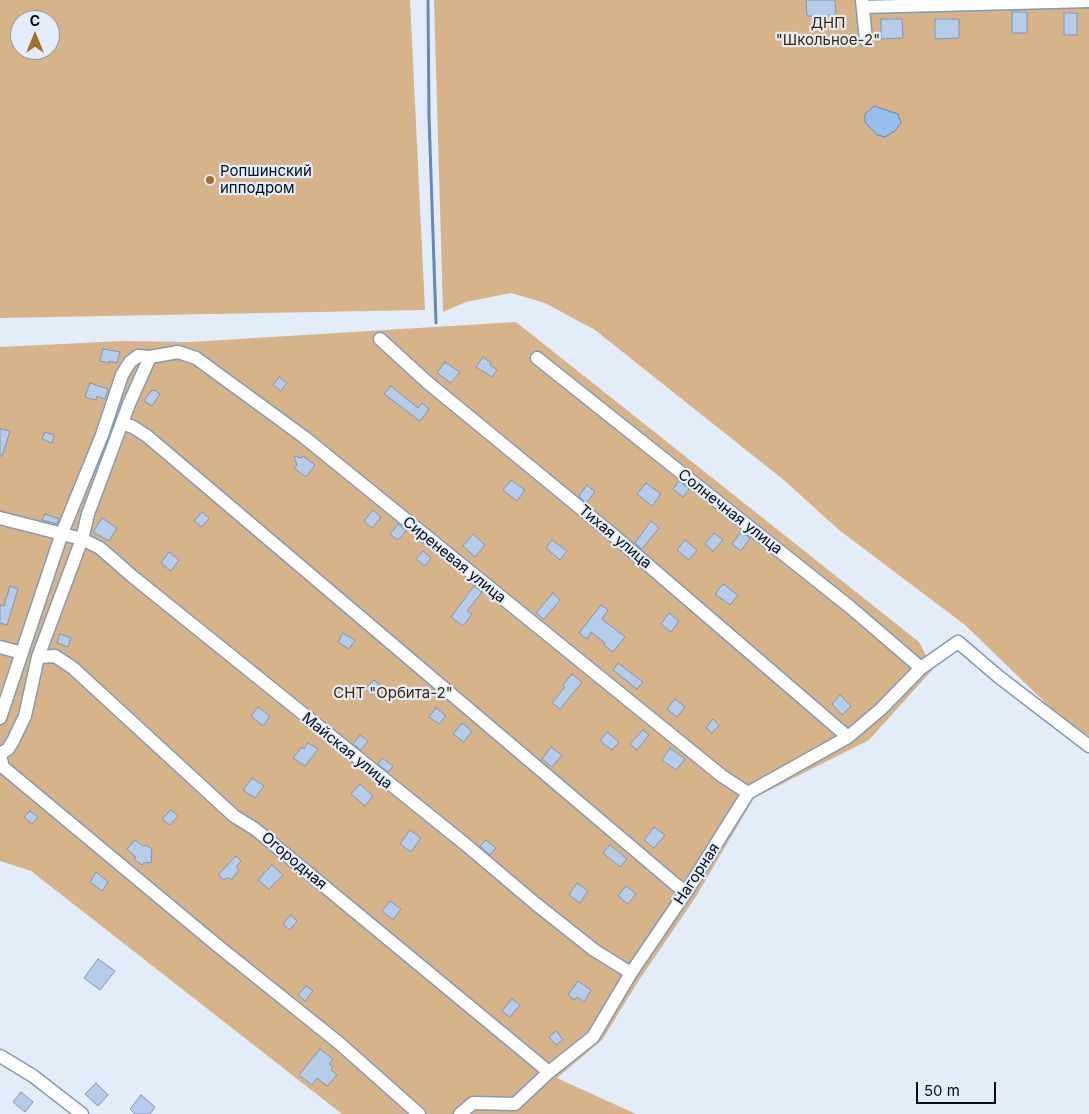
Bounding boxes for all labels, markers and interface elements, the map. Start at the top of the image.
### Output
north arrow [10,10,60,60]
text: С [30,12,40,29]
park label: ДНП "Школьное-2" [776,14,880,49]
place label: Ропшинский ипподром [220,162,312,197]
marker: Ропшинский ипподром [204,174,216,186]
street label: Солнечная улица [674,466,786,558]
street label: Тихая улица [575,501,655,573]
street label: Сиреневая улица [399,513,509,607]
park label: СНТ "Орбита-2" [333,684,453,702]
street label: Майская улица [298,709,396,793]
street label: Огородная [258,828,330,894]
street label: Нагорная [670,840,724,908]
scale bar [919,1072,999,1104]
text: 50 m [924,1081,960,1100]

